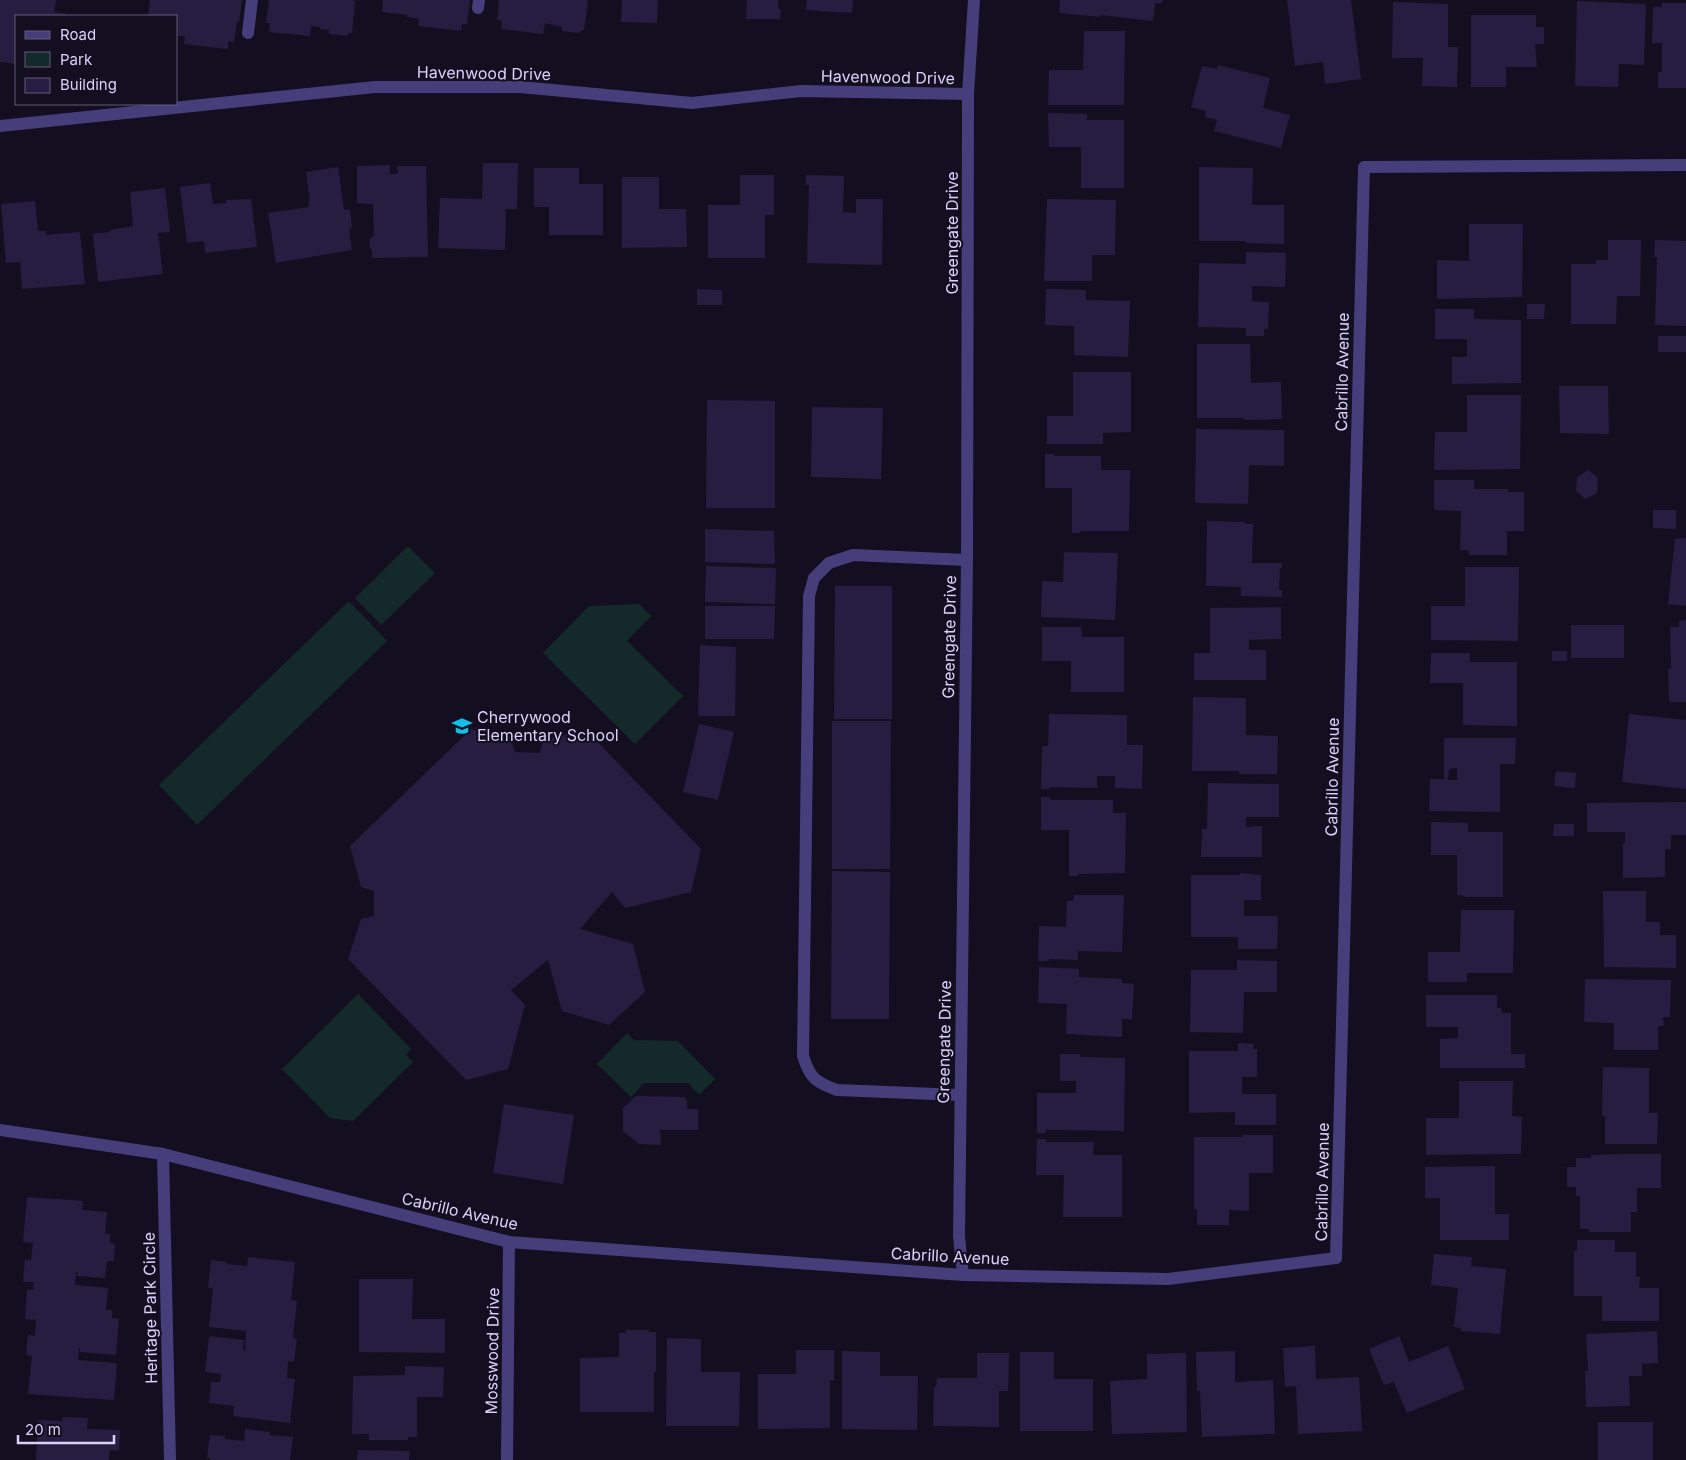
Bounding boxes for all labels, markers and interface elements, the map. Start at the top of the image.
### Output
legend [15,15,178,105]
text: Road [60,25,96,44]
text: Park [60,50,93,69]
street label: Havenwood Drive [417,62,551,84]
street label: Havenwood Drive [821,66,955,88]
text: Building [60,75,117,94]
street label: Greengate Drive [942,171,962,295]
street label: Cabrillo Avenue [1331,312,1353,432]
street label: Greengate Drive [938,575,960,699]
place label: Cherrywood Elementary School [477,707,619,745]
school or university icon: Cherrywood Elementary School [451,715,473,737]
street label: Cabrillo Avenue [1321,717,1343,837]
street label: Greengate Drive [933,980,955,1104]
street label: Cabrillo Avenue [1311,1122,1333,1242]
street label: Cabrillo Avenue [400,1188,520,1234]
street label: Heritage Park Circle [139,1232,161,1384]
street label: Cabrillo Avenue [890,1243,1010,1269]
street label: Mosswood Drive [481,1287,503,1415]
scale bar [18,1412,114,1444]
text: 20 m [25,1420,61,1439]

